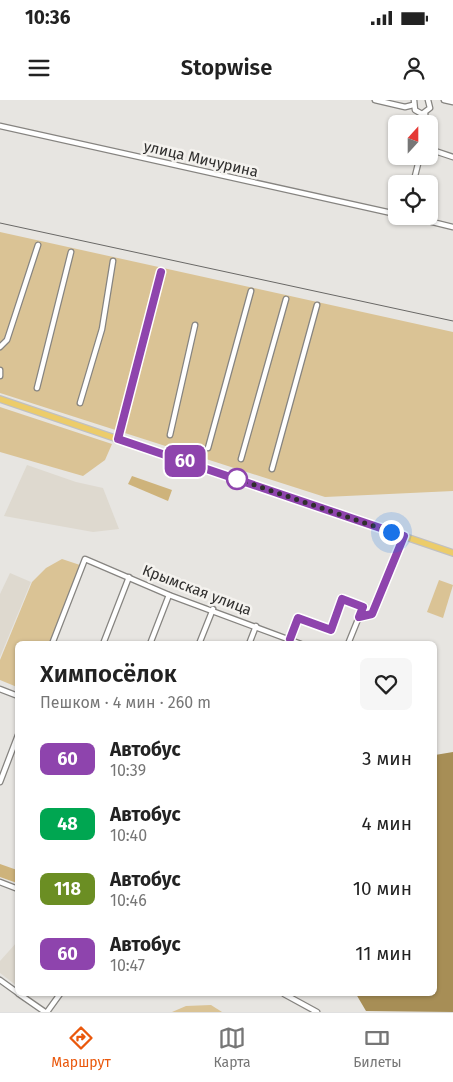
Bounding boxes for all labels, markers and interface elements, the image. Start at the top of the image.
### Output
text: 10:36 [25,6,70,29]
icon: menu [25,54,53,82]
text: Stopwise [181,54,272,81]
icon: person [400,54,428,82]
north arrow [388,115,438,165]
map controls [388,115,438,225]
street label: улица Мичурина [142,137,260,181]
button: locate [388,175,438,225]
line badge: 60 [162,445,208,477]
text: 60 [175,450,195,472]
unlabelled marker [226,468,248,490]
your location [379,520,404,545]
street label: Крымская улица [140,561,254,619]
button: heart [360,658,412,710]
text: Химпосёлок [40,660,177,688]
text: Пешком · 4 мин · 260 m [40,693,211,712]
text: Автобус [110,738,181,761]
text: 3 мин [362,747,412,770]
text: 60 [57,748,78,770]
text: 10:39 [110,761,146,780]
text: Автобус [110,803,181,826]
text: 4 мин [361,812,412,835]
text: 48 [57,813,78,835]
text: 10:40 [110,826,147,845]
text: Автобус [110,868,181,891]
text: 10 мин [353,877,412,900]
text: 118 [54,878,81,900]
text: 10:46 [110,891,147,910]
text: Автобус [110,933,181,956]
text: 11 мин [355,942,412,965]
text: 60 [57,943,78,965]
text: 10:47 [110,956,145,975]
tab: Маршрут [51,1024,111,1071]
tab: Карта [213,1024,251,1071]
tab: Билеты [353,1024,402,1071]

